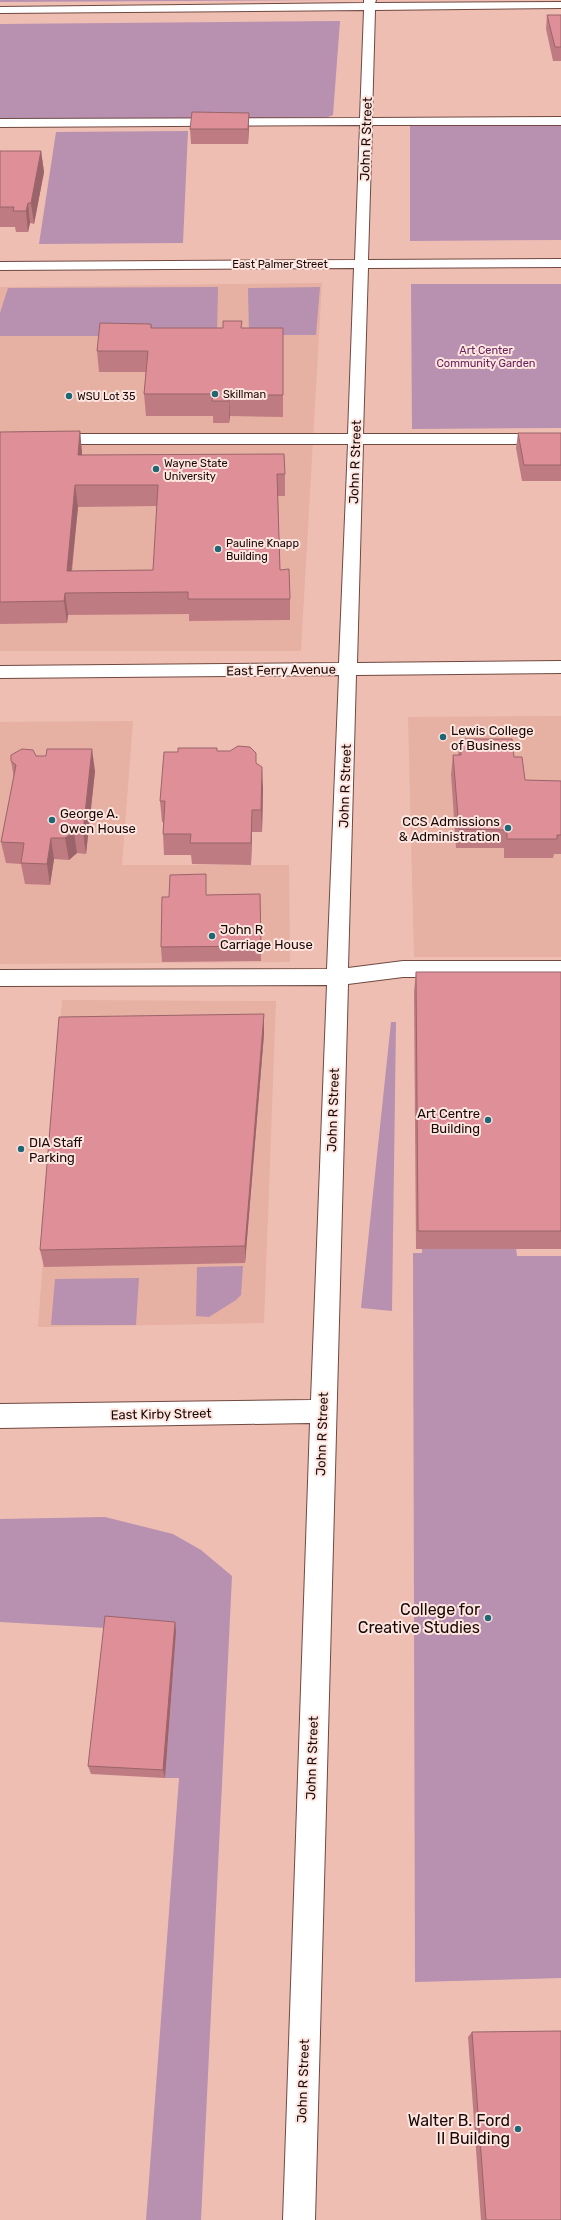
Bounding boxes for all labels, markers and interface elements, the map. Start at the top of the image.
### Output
street label: John R Street [357,97,375,181]
street label: East Palmer Street [232,258,328,271]
park label: Art Center Community Garden [437,344,535,370]
place label: Skillman [223,388,266,401]
marker: Skillman [210,389,220,399]
place label: WSU Lot 35 [77,390,136,403]
marker: WSU Lot 35 [64,391,74,401]
street label: John R Street [346,420,364,504]
place label: Wayne State University [164,457,228,483]
marker: Wayne State University [151,464,161,474]
place label: Pauline Knapp Building [226,537,299,563]
marker: Pauline Knapp Building [213,544,223,554]
street label: East Ferry Avenue [226,662,336,678]
place label: Lewis College of Business [451,723,533,753]
marker: Lewis College of Business [438,732,448,742]
street label: John R Street [336,744,354,828]
place label: George A. Owen House [60,806,136,836]
place label: CCS Admissions & Administration [399,814,500,844]
marker: George A. Owen House [47,815,57,825]
marker: CCS Admissions & Administration [503,823,513,833]
place label: John R Carriage House [220,922,313,953]
marker: John R Carriage House [207,931,217,941]
street label: John R Street [324,1068,342,1152]
place label: Art Centre Building [417,1106,480,1137]
marker: Art Centre Building [483,1115,493,1125]
place label: DIA Staff Parking [29,1135,82,1166]
marker: DIA Staff Parking [16,1144,26,1154]
street label: John R Street [313,1392,331,1476]
street label: East Kirby Street [110,1406,212,1422]
place label: College for Creative Studies [358,1600,480,1637]
marker: College for Creative Studies [483,1613,493,1623]
street label: John R Street [303,1716,321,1800]
street label: John R Street [294,2039,312,2123]
place label: Walter B. Ford II Building [408,2111,510,2148]
marker: Walter B. Ford II Building [513,2124,523,2134]

